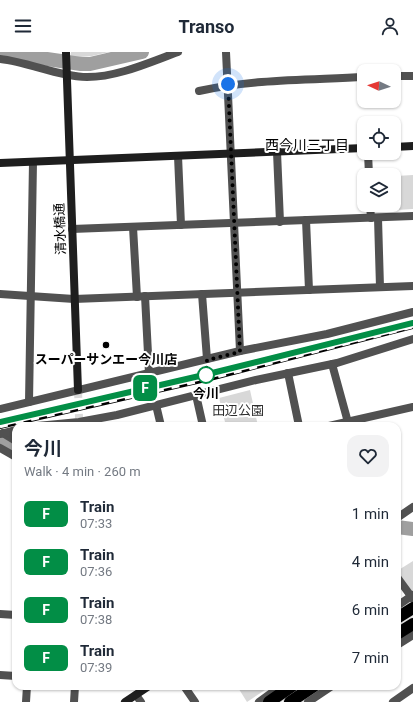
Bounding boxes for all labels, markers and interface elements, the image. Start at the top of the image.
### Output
icon: menu [12,15,34,37]
icon: person [379,15,401,37]
text: Transo [179,16,234,37]
north arrow [357,64,401,108]
map controls [357,64,401,212]
your location [218,74,238,94]
button: locate [357,116,401,160]
district label: 西今川三丁目 [265,137,349,153]
button: layers [357,168,401,212]
street label: 清水橋通 [52,203,68,255]
marker: スーパーサンエー今川店 [101,340,111,350]
place label: スーパーサンエー今川店 [35,352,177,367]
marker: 今川 [197,366,215,384]
line badge: F [132,375,158,401]
text: F [141,380,149,396]
place label: 今川 [193,386,219,401]
park label: 田辺公園 [212,403,264,418]
button: heart [347,435,389,477]
text: 今川 [24,437,62,460]
text: Walk · 4 min · 260 m [24,464,141,479]
text: Train [80,498,114,516]
text: 1 min [352,505,389,523]
text: F [42,506,50,522]
text: 07:33 [80,516,112,531]
text: Train [80,546,114,564]
text: 4 min [352,553,389,571]
text: F [42,554,50,570]
text: 07:36 [80,564,112,579]
text: Train [80,594,114,612]
text: 6 min [352,601,389,619]
text: F [42,602,50,618]
text: 07:38 [80,612,112,627]
text: Train [80,642,114,660]
text: 7 min [352,649,389,667]
text: F [42,650,50,666]
text: 07:39 [80,660,112,675]

